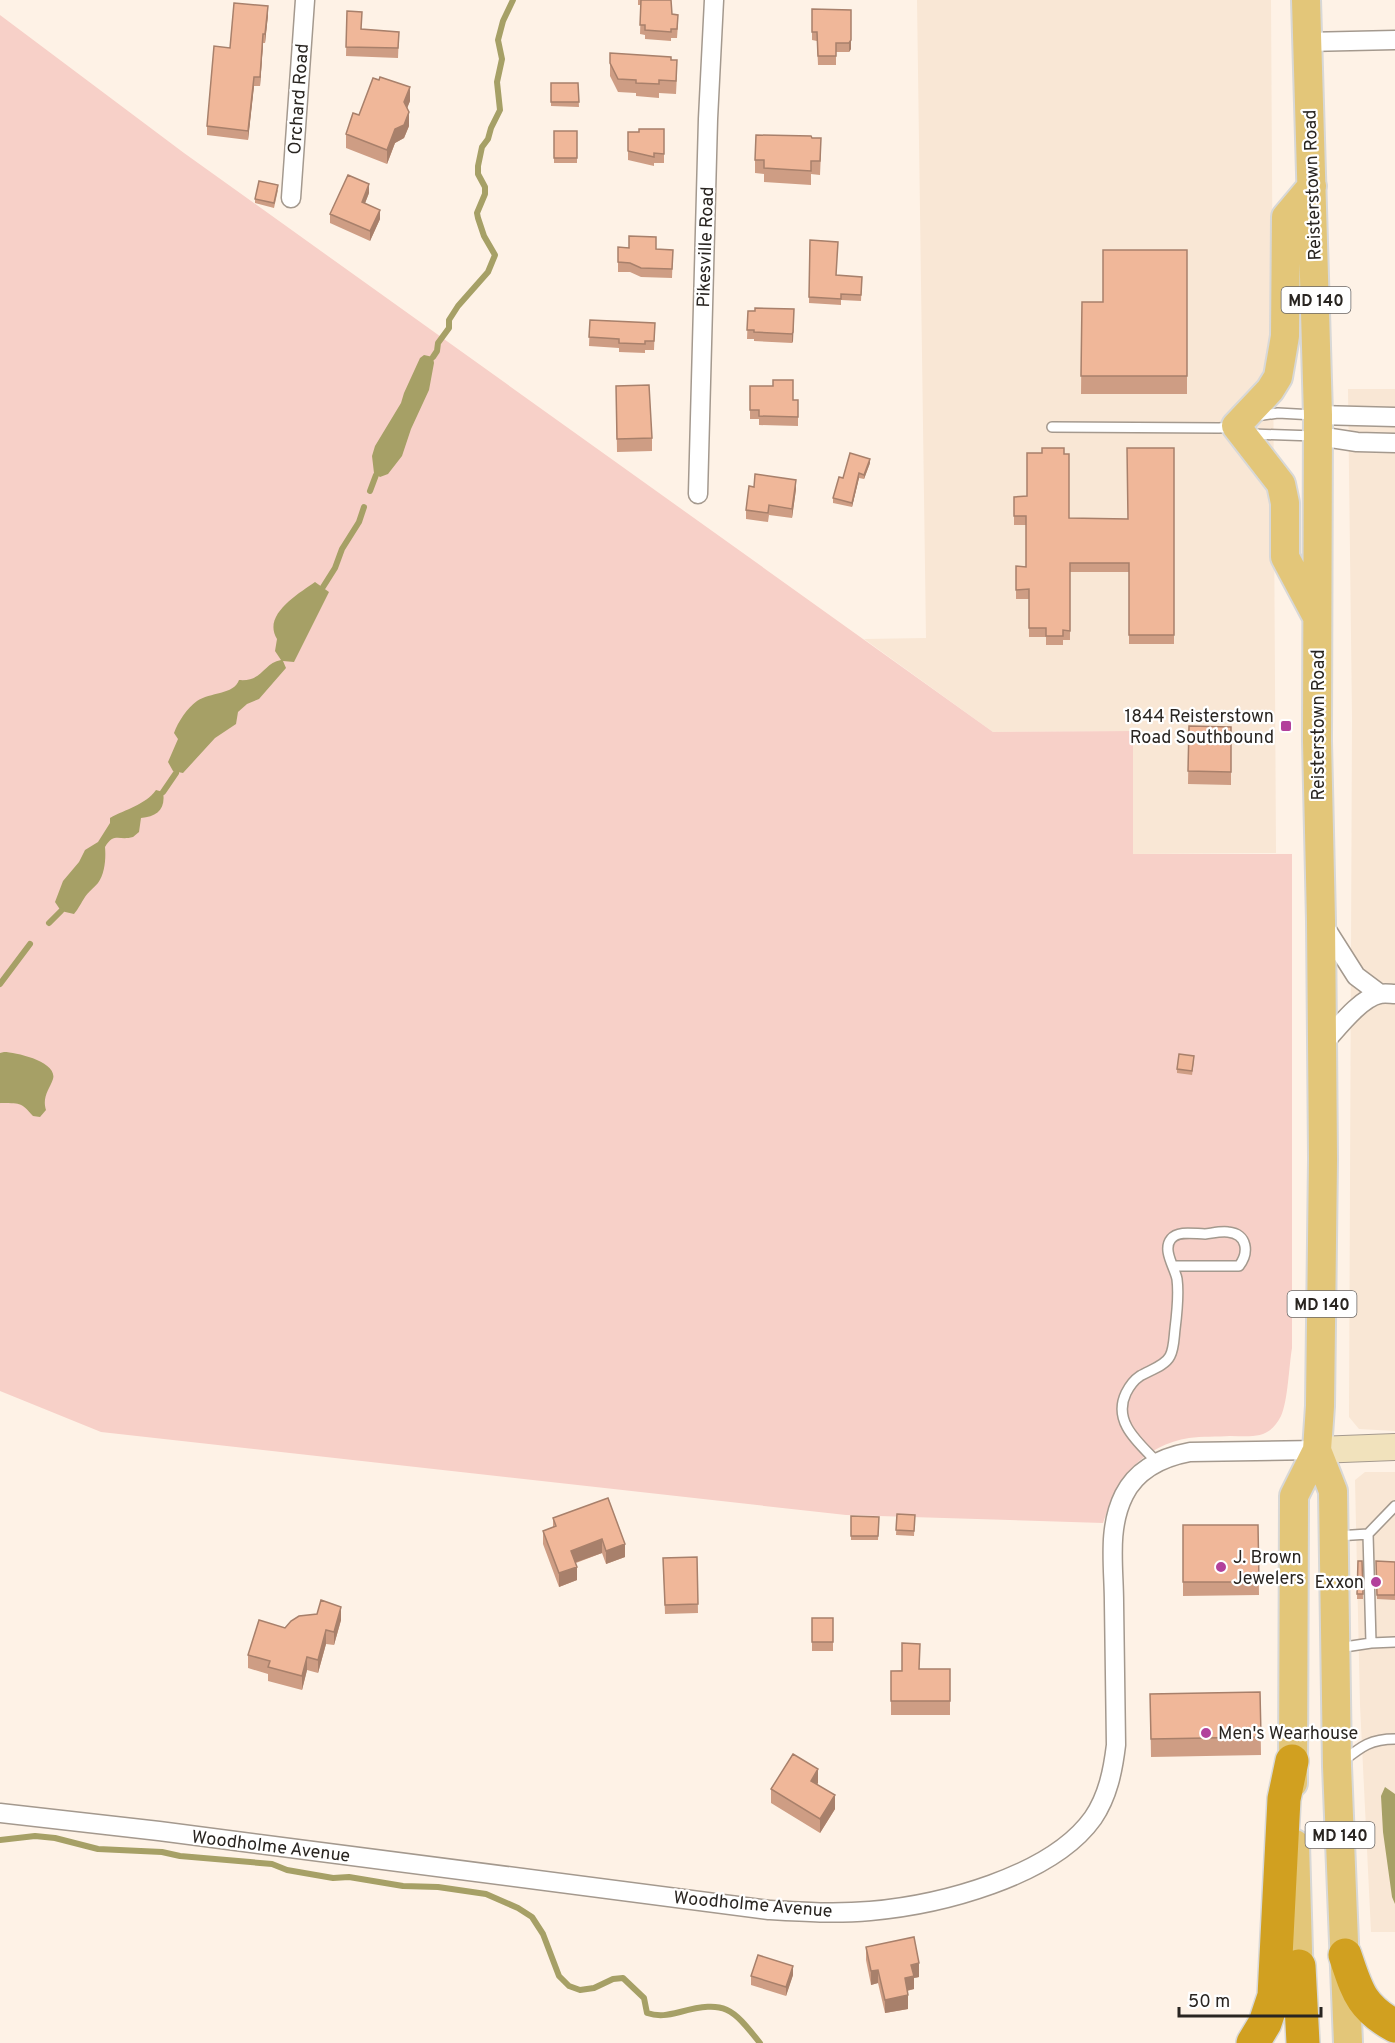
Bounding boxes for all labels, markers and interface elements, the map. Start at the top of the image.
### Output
street label: Orchard Road [284,43,315,155]
street label: Reisterstown Road [1299,109,1328,261]
street label: Pikesville Road [693,186,720,308]
road number: MD 140 [1282,287,1350,313]
street label: Reisterstown Road [1308,649,1331,801]
place label: 1844 Reisterstown Road Southbound [1125,706,1274,750]
marker: 1844 Reisterstown Road Southbound [1279,719,1293,733]
road number: MD 140 [1288,1291,1356,1317]
place label: J. Brown Jewelers [1233,1547,1305,1591]
marker: J. Brown Jewelers [1214,1560,1228,1574]
place label: Exxon [1315,1572,1364,1595]
marker: Exxon [1369,1575,1383,1589]
place label: Men's Wearhouse [1218,1723,1358,1746]
marker: Men's Wearhouse [1199,1726,1213,1740]
road number: MD 140 [1306,1822,1374,1848]
street label: Woodholme Avenue [190,1826,351,1869]
street label: Woodholme Avenue [672,1887,833,1924]
scale bar [1179,1980,1322,2018]
text: 50 m [1188,1991,1230,2014]

